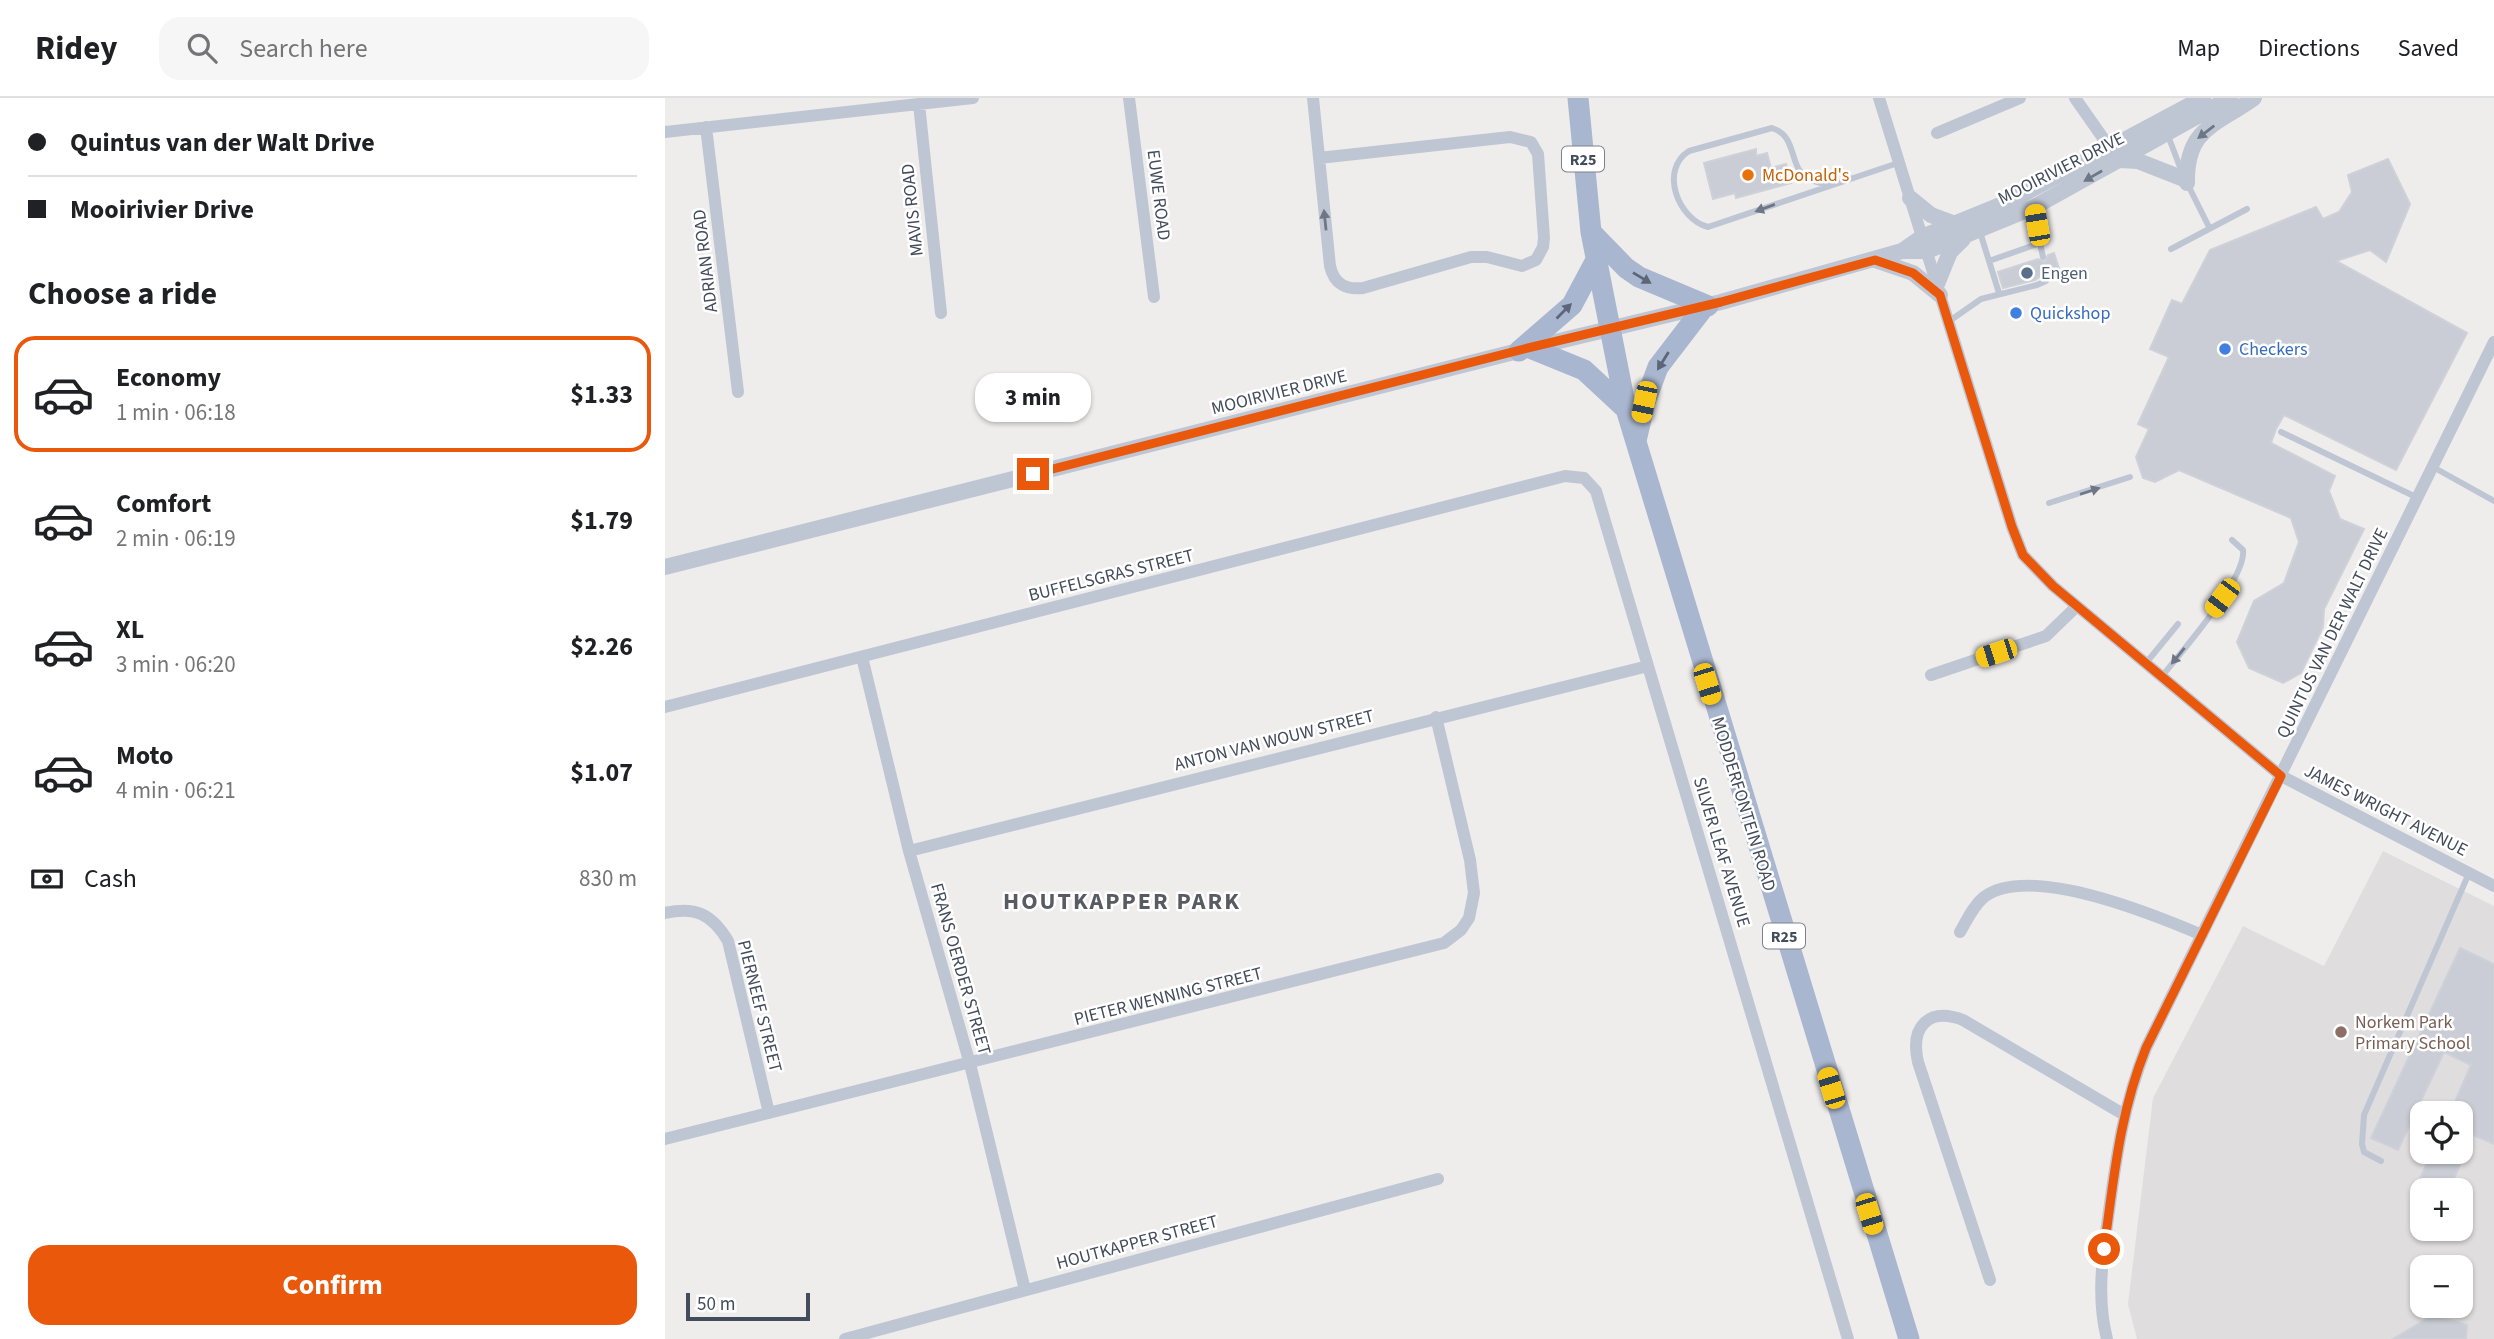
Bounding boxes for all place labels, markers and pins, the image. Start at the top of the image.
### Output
place label: McDonald's [1762,163,1849,188]
marker: McDonald's [1740,167,1756,183]
place label: Engen [2041,261,2088,286]
marker: Engen [2019,265,2035,281]
place label: Quickshop [2030,301,2110,326]
marker: Quickshop [2008,305,2024,321]
place label: Checkers [2239,337,2307,362]
marker: Checkers [2217,341,2233,357]
place label: Norkem Park Primary School [2355,1010,2470,1056]
marker: Norkem Park Primary School [2333,1024,2349,1040]

